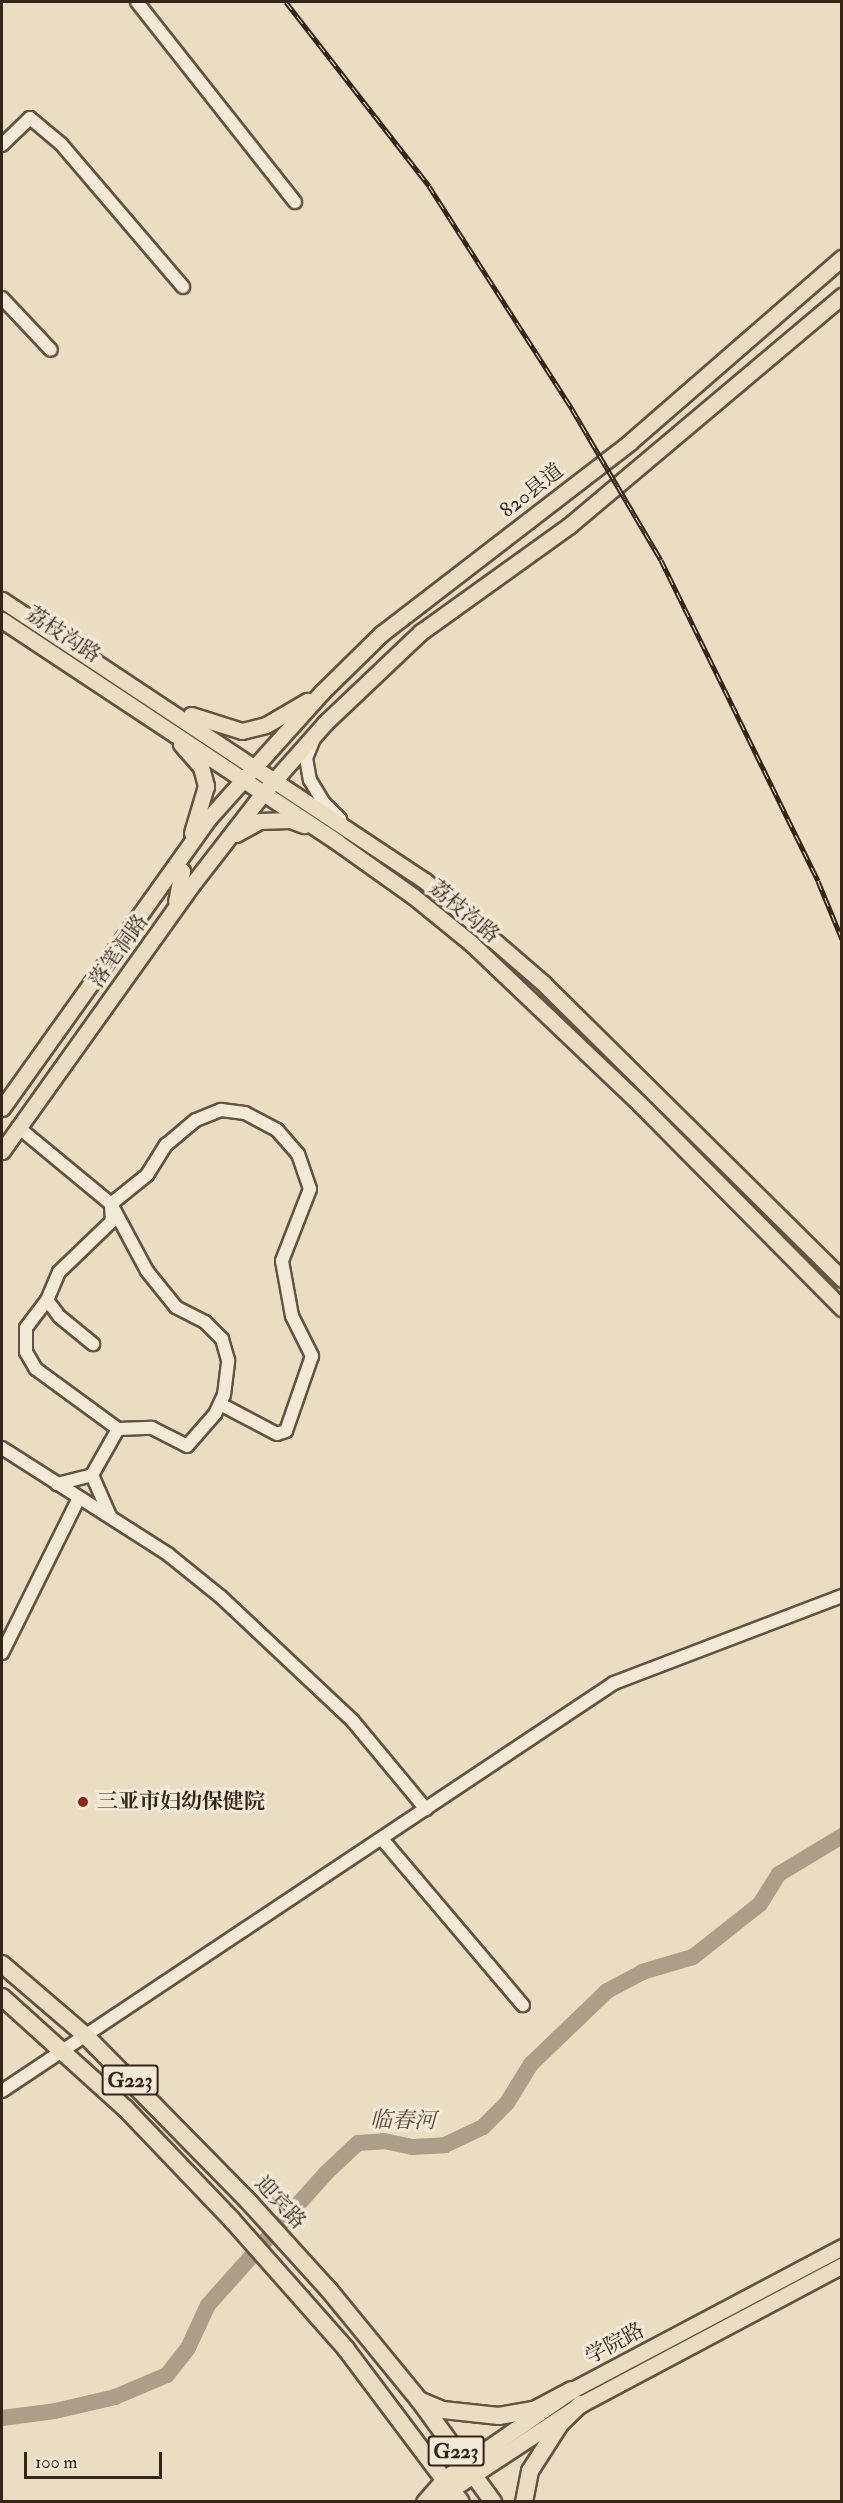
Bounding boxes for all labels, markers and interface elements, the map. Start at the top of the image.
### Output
street label: 820县道 [495,459,569,523]
street label: 荔枝沟路 [21,602,105,668]
street label: 荔枝沟路 [424,875,504,949]
street label: 落笔洞路 [84,910,154,992]
place label: 三亚市妇幼保健院 [97,1789,265,1815]
marker: 三亚市妇幼保健院 [74,1793,92,1811]
road number: G223 [102,2063,158,2097]
water label: 临春河 [370,2107,436,2135]
street label: 迎宾路 [249,2171,311,2235]
street label: 学院路 [581,2318,649,2370]
road number: G223 [428,2434,484,2468]
scale bar [27,2440,165,2478]
text: 100 m [35,2451,78,2474]

